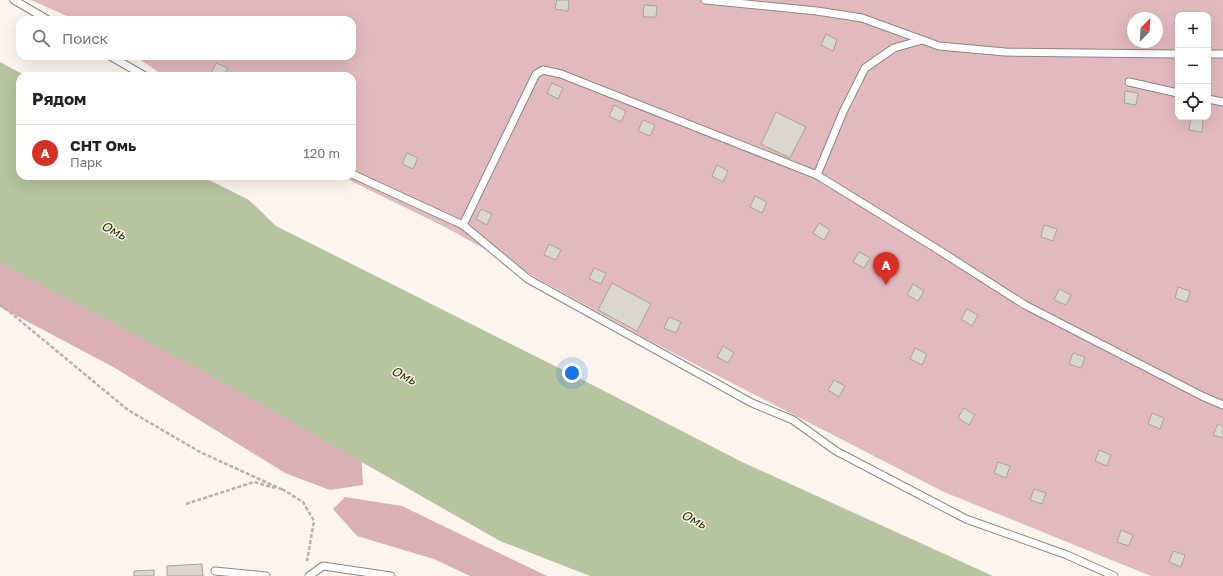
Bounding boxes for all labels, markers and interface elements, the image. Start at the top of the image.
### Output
north arrow [1127,12,1163,48]
map controls [1175,12,1211,120]
button: + [1175,12,1211,48]
search box [16,16,356,60]
icon: search [30,27,52,49]
text: Поиск [62,29,108,47]
button: − [1175,48,1211,84]
button: locate [1175,84,1211,120]
text: Рядом [32,88,86,109]
text: СНТ Омь [70,136,136,154]
text: A [40,145,50,161]
text: 120 m [303,145,340,161]
text: Парк [70,154,103,170]
water label: Омь [99,217,130,243]
pin: A [873,252,899,285]
water label: Омь [389,362,420,388]
your location [562,363,582,383]
water label: Омь [679,506,710,532]

